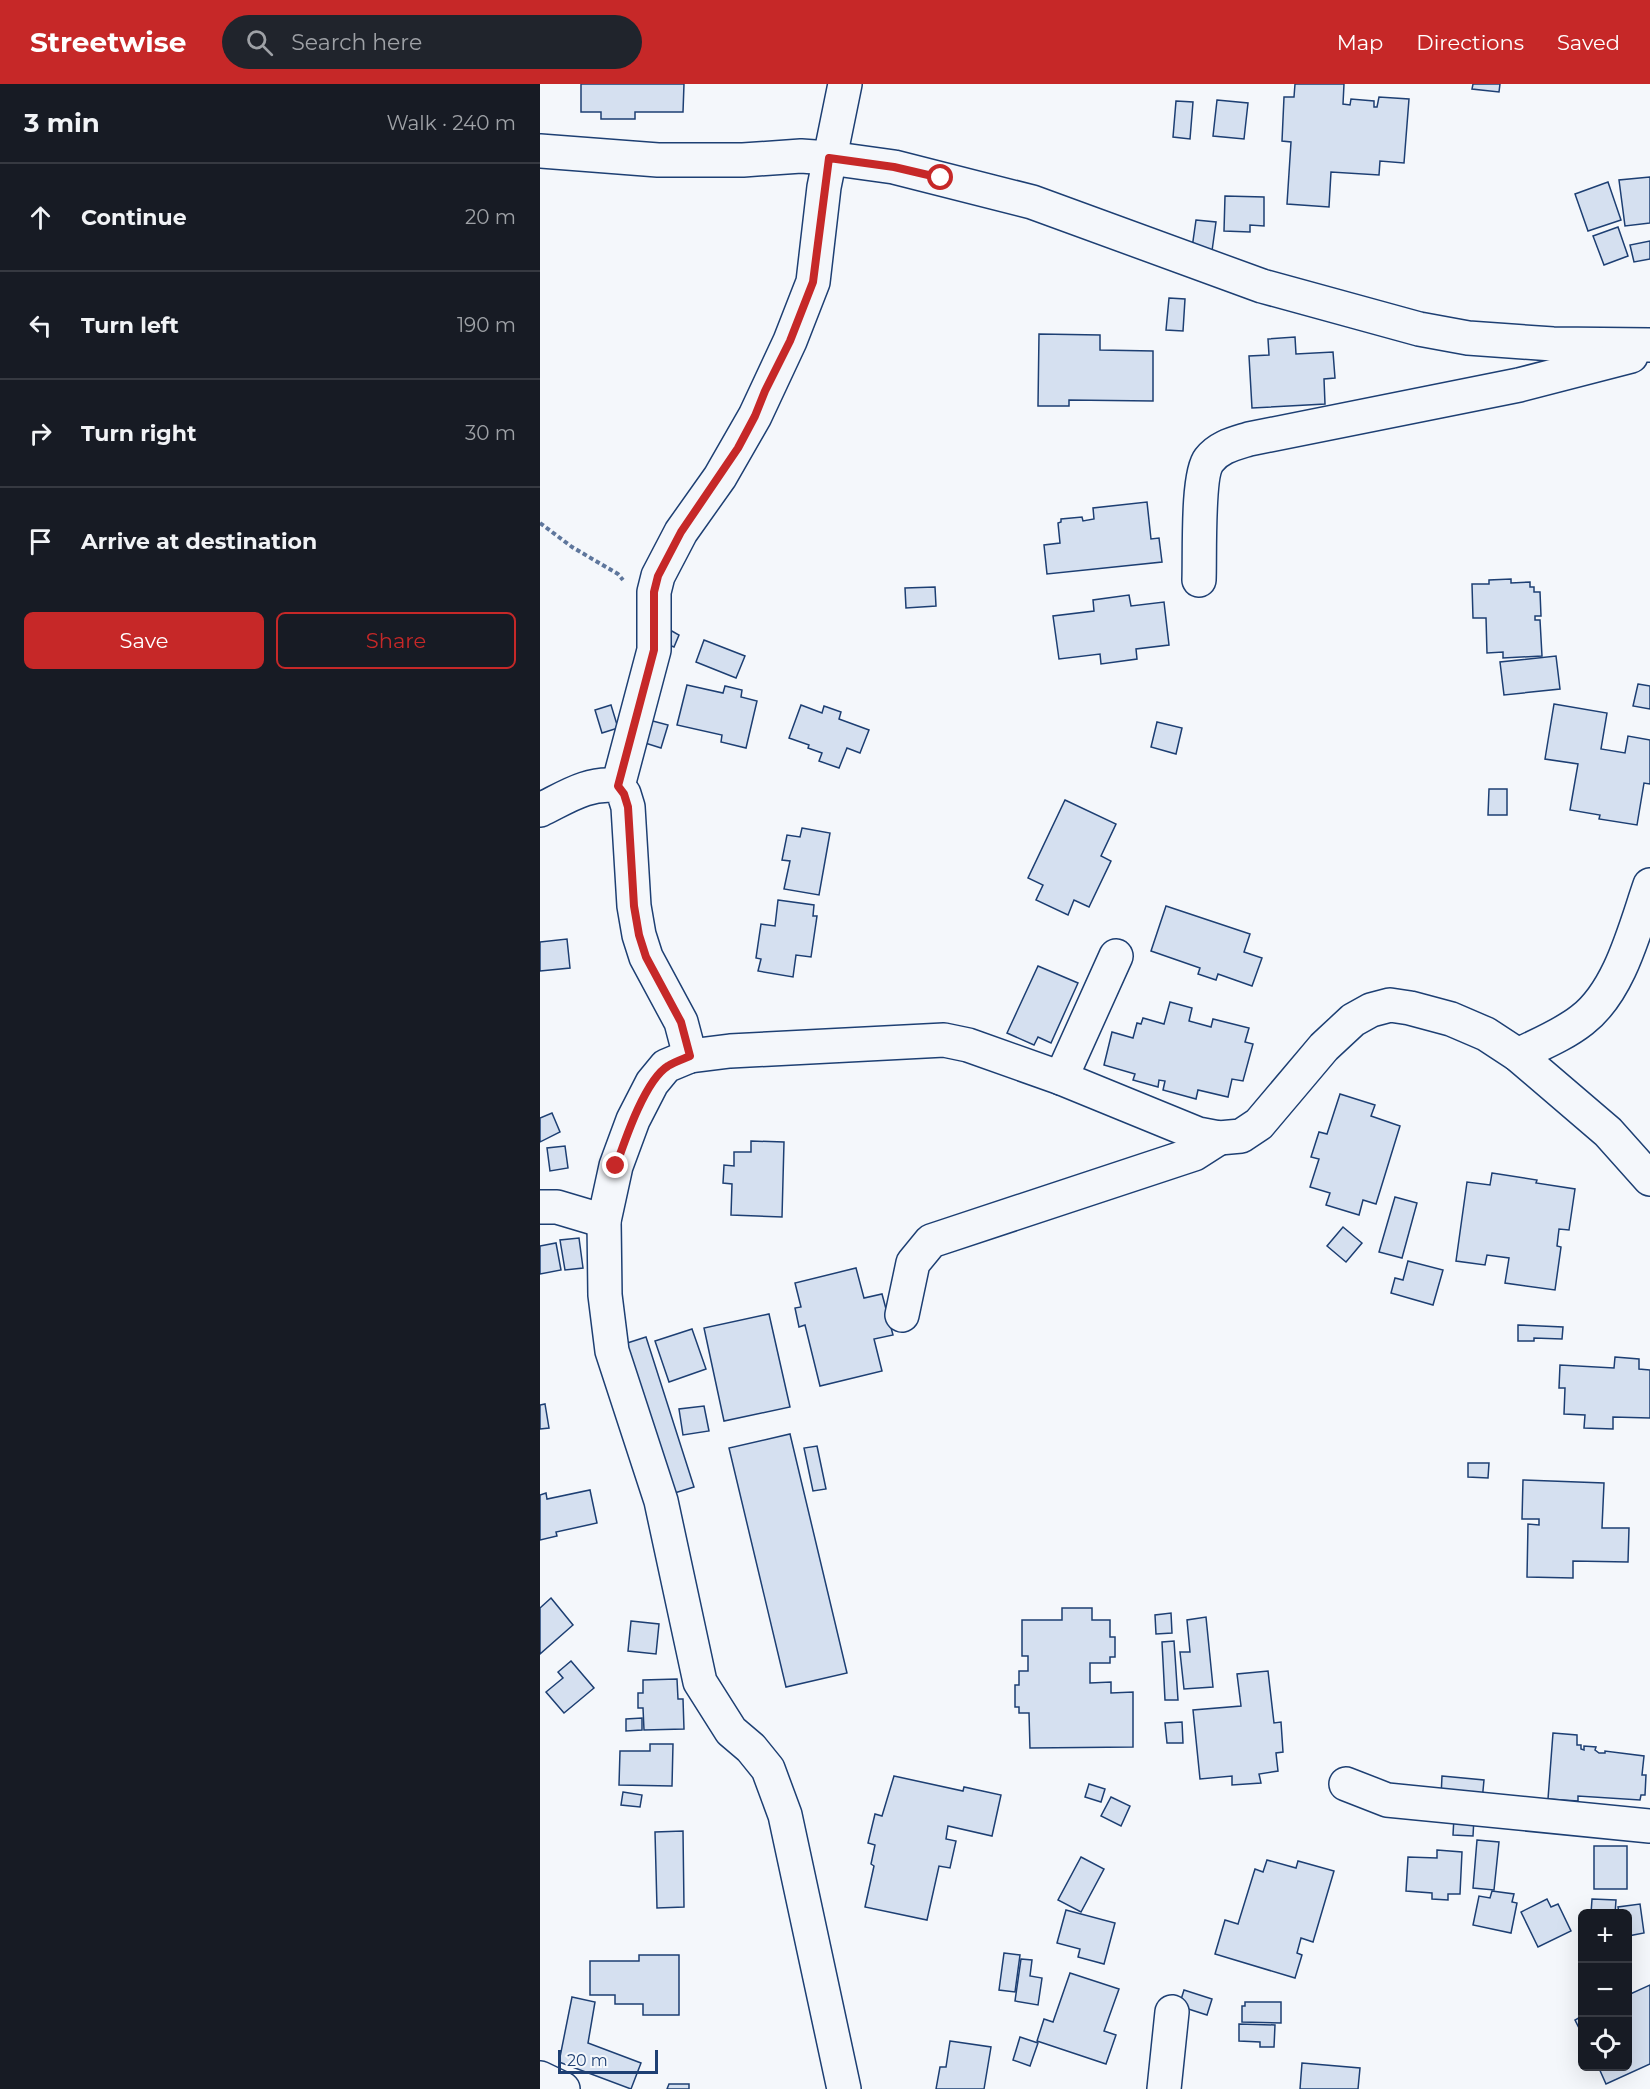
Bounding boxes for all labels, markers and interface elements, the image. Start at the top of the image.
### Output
search box [222,15,642,69]
text: Streetwise [30,25,186,59]
icon: search [243,26,276,59]
text: Search here [291,29,422,56]
text: Map [1337,30,1383,55]
text: Directions [1416,30,1524,55]
text: Saved [1557,30,1620,55]
text: 3 min [24,107,100,139]
text: Walk · 240 m [386,111,516,135]
route start [927,164,953,190]
icon: ahead [24,201,57,234]
text: Continue [81,204,187,231]
text: 20 m [465,205,516,229]
icon: left [24,309,57,342]
text: Turn left [81,312,179,339]
text: 190 m [457,313,516,337]
icon: right [24,417,57,450]
text: Turn right [81,420,196,447]
text: 30 m [465,421,516,445]
icon: arrive [24,525,57,558]
text: Arrive at destination [81,528,317,555]
button: Save [24,612,264,669]
button: Share [276,612,516,669]
route end [602,1152,628,1178]
map controls [1578,1909,1632,2071]
button: + [1578,1909,1632,1963]
button: − [1578,1963,1632,2017]
button: locate [1578,2017,1632,2071]
scale bar [558,2047,658,2074]
text: 20 m [567,2051,608,2070]

